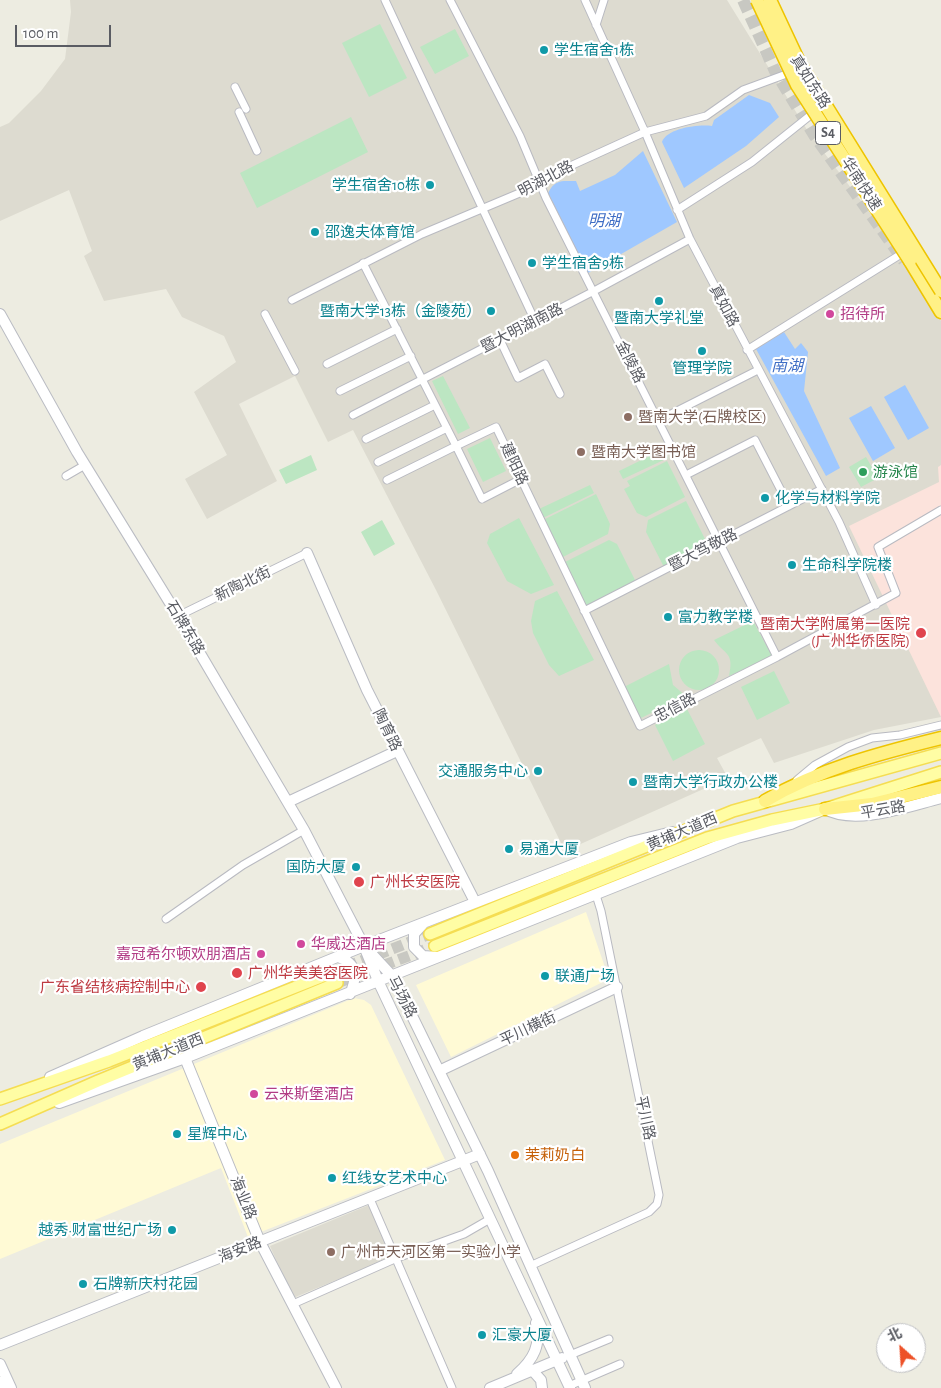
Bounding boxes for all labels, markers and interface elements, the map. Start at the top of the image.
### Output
scale bar [18,15,114,47]
text: 100 m [23,26,58,41]
place label: 学生宿舍1栋 [554,41,634,59]
marker: 学生宿舍1栋 [538,44,550,56]
street label: 真如东路 [786,52,834,112]
road number: S4 [816,122,840,144]
street label: 华南快速 [837,154,885,214]
street label: 明湖北路 [515,157,577,201]
place label: 学生宿舍10栋 [332,176,420,194]
marker: 学生宿舍10栋 [424,179,436,191]
water label: 明湖 [588,211,620,231]
place label: 邵逸夫体育馆 [325,223,415,241]
marker: 邵逸夫体育馆 [309,226,321,238]
place label: 学生宿舍9栋 [542,254,624,272]
marker: 学生宿舍9栋 [526,257,538,269]
street label: 真如路 [705,282,743,330]
marker: 暨南大学礼堂 [653,295,665,307]
street label: 暨大明湖南路 [478,300,566,356]
place label: 暨南大学13栋（金陵苑） [320,302,481,320]
marker: 暨南大学13栋（金陵苑） [485,305,497,317]
place label: 招待所 [840,305,885,323]
marker: 招待所 [824,308,836,320]
place label: 暨南大学礼堂 [614,309,704,327]
street label: 金陵路 [612,338,648,386]
marker: 管理学院 [696,345,708,357]
water label: 南湖 [771,356,803,376]
place label: 管理学院 [672,359,732,377]
place label: 暨南大学(石牌校区) [638,408,767,426]
marker: 暨南大学(石牌校区) [622,411,634,423]
street label: 建阳路 [496,440,532,488]
place label: 暨南大学图书馆 [591,443,696,461]
marker: 暨南大学图书馆 [575,446,587,458]
place label: 游泳馆 [873,463,918,481]
marker: 游泳馆 [857,466,869,478]
place label: 化学与材料学院 [775,489,880,507]
marker: 化学与材料学院 [759,492,771,504]
street label: 暨大笃敬路 [666,525,740,575]
place label: 生命科学院楼 [802,556,892,574]
marker: 生命科学院楼 [786,559,798,571]
street label: 新陶北街 [212,563,274,605]
street label: 石牌东路 [162,598,208,658]
place label: 富力教学楼 [678,608,753,626]
marker: 富力教学楼 [662,611,674,623]
place label: 暨南大学附属第一医院 (广州华侨医院) [760,615,910,650]
marker: 暨南大学附属第一医院 (广州华侨医院) [914,626,928,640]
street label: 忠信路 [651,689,699,727]
street label: 陶育路 [369,706,405,754]
place label: 交通服务中心 [438,762,528,780]
marker: 交通服务中心 [532,765,544,777]
place label: 暨南大学行政办公楼 [643,773,778,791]
marker: 暨南大学行政办公楼 [627,776,639,788]
street label: 平云路 [859,797,907,823]
street label: 黄埔大道西 [644,809,720,855]
place label: 易通大厦 [519,840,579,858]
marker: 易通大厦 [503,843,515,855]
place label: 国防大厦 [286,858,346,876]
marker: 国防大厦 [350,861,362,873]
place label: 广州长安医院 [370,873,460,891]
marker: 广州长安医院 [352,875,366,889]
place label: 华威达酒店 [311,935,386,953]
marker: 华威达酒店 [295,938,307,950]
place label: 嘉冠希尔顿欢朋酒店 [116,945,251,963]
marker: 嘉冠希尔顿欢朋酒店 [255,948,267,960]
place label: 广州华美美容医院 [248,964,368,982]
marker: 广州华美美容医院 [230,966,244,980]
place label: 联通广场 [555,967,615,985]
marker: 联通广场 [539,970,551,982]
street label: 马场路 [383,973,421,1021]
place label: 广东省结核病控制中心 [40,978,190,996]
marker: 广东省结核病控制中心 [194,980,208,994]
street label: 平川横街 [497,1008,559,1050]
street label: 黄埔大道西 [130,1030,206,1074]
place label: 云来斯堡酒店 [264,1085,354,1103]
marker: 云来斯堡酒店 [248,1088,260,1100]
street label: 平川路 [632,1094,658,1142]
place label: 星辉中心 [187,1125,247,1143]
marker: 星辉中心 [171,1128,183,1140]
place label: 茉莉奶白 [525,1146,585,1164]
marker: 茉莉奶白 [509,1149,521,1161]
place label: 红线女艺术中心 [342,1169,447,1187]
marker: 红线女艺术中心 [326,1172,338,1184]
street label: 海业路 [226,1174,260,1222]
place label: 越秀·财富世纪广场 [39,1221,162,1239]
marker: 越秀·财富世纪广场 [166,1224,178,1236]
street label: 海安路 [216,1233,264,1267]
place label: 广州市天河区第一实验小学 [341,1243,521,1261]
marker: 广州市天河区第一实验小学 [325,1246,337,1258]
place label: 石牌新庆村花园 [93,1275,198,1293]
marker: 石牌新庆村花园 [77,1278,89,1290]
north arrow [876,1323,926,1373]
place label: 汇豪大厦 [492,1326,552,1344]
text: 北 [886,1326,904,1345]
marker: 汇豪大厦 [476,1329,488,1341]

